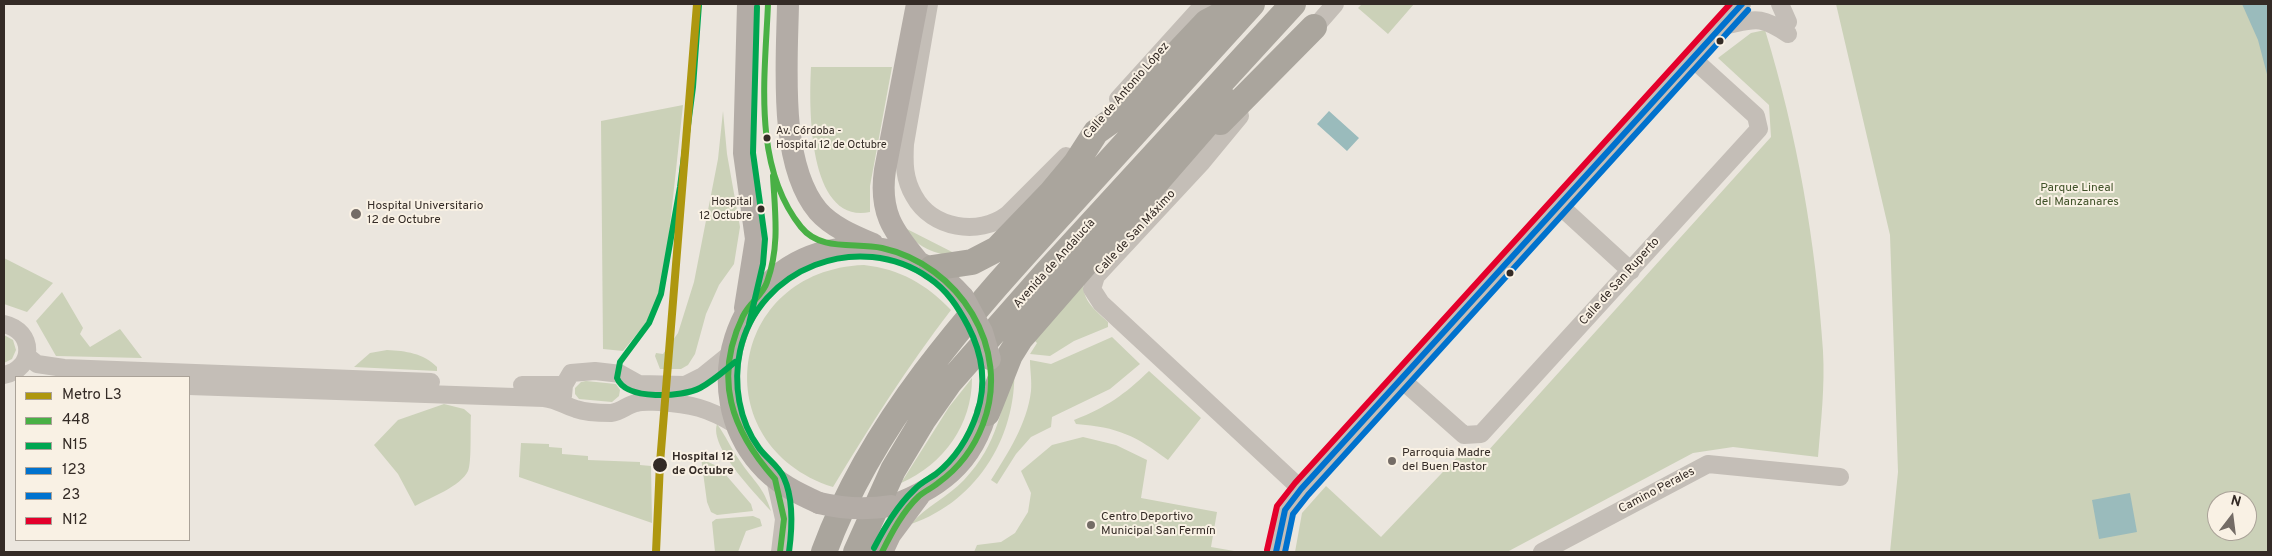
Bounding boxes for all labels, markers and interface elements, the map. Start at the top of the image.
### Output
unlabelled marker [1715,36,1725,46]
street label: Calle de Antonio López [1081,40,1173,142]
place label: Av. Córdoba - Hospital 12 de Octubre [776,125,887,151]
marker: Av. Córdoba - Hospital 12 de Octubre [762,133,772,143]
park label: Parque Lineal del Manzanares [2035,182,2119,210]
street label: Calle de San Máximo [1093,187,1179,279]
place label: Hospital 12 Octubre [699,196,752,222]
place label: Hospital Universitario 12 de Octubre [367,200,483,228]
marker: Hospital 12 Octubre [756,204,766,214]
marker: Hospital Universitario 12 de Octubre [349,207,363,221]
street label: Avenida de Andalucía [1011,216,1099,312]
street label: Calle de San Ruperto [1577,235,1663,329]
unlabelled marker [1505,268,1515,278]
legend [15,376,190,541]
text: Metro L3 [62,386,122,405]
text: 448 [62,411,90,430]
text: N15 [62,436,88,455]
place label: Parroquia Madre del Buen Pastor [1402,447,1491,475]
place label: Hospital 12 de Octubre [672,451,734,479]
marker: Parroquia Madre del Buen Pastor [1386,455,1398,467]
marker: Hospital 12 de Octubre [651,456,669,474]
text: 123 [62,461,86,480]
street label: Camino Perales [1617,465,1697,517]
text: 23 [62,486,80,505]
north arrow [2207,491,2257,541]
text: N [2229,492,2243,512]
text: N12 [62,511,87,530]
place label: Centro Deportivo Municipal San Fermín [1101,511,1216,539]
marker: Centro Deportivo Municipal San Fermín [1085,519,1097,531]

